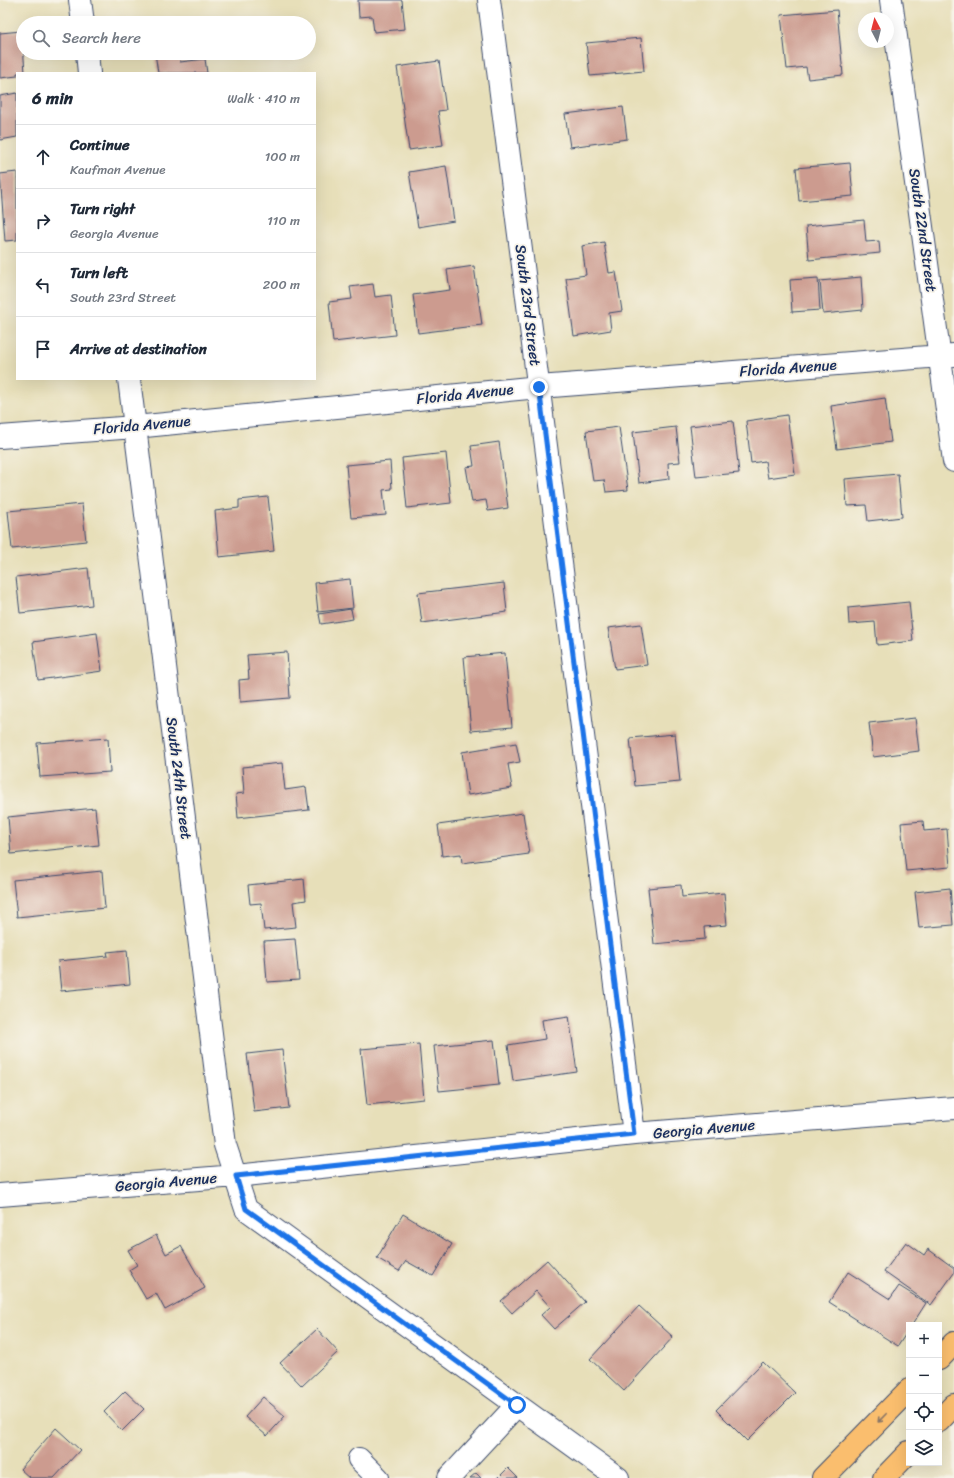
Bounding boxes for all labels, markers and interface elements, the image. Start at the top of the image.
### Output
north arrow [858,12,894,48]
search box [16,16,316,60]
text: Search here [62,25,141,51]
icon: search [30,27,52,49]
text: 6 min [32,83,73,113]
text: Walk · 410 m [227,87,300,110]
text: Continue [70,132,130,158]
text: 100 m [265,145,300,168]
icon: ahead [32,146,54,168]
text: Kaufman Avenue [70,158,166,181]
street label: South 22nd Street [901,166,945,294]
text: Turn right [70,196,135,222]
text: 110 m [267,209,300,232]
icon: right [32,210,54,232]
text: Georgia Avenue [70,222,159,245]
street label: South 23rd Street [508,243,548,368]
text: Turn left [70,260,128,286]
text: 200 m [263,273,300,296]
icon: left [32,274,54,296]
text: South 23rd Street [70,286,176,309]
text: Arrive at destination [70,336,207,362]
icon: arrive [32,338,54,360]
street label: Florida Avenue [738,352,838,384]
street label: Florida Avenue [415,376,515,412]
route end [530,378,548,396]
street label: Florida Avenue [92,408,192,442]
street label: South 24th Street [159,715,199,841]
street label: Georgia Avenue [652,1112,756,1146]
street label: Georgia Avenue [114,1165,218,1199]
map controls [906,1322,942,1466]
button: + [906,1322,942,1358]
button: − [906,1358,942,1394]
button: locate [906,1394,942,1430]
route start [508,1396,526,1414]
one-way arrow [877,1413,887,1423]
button: layers [906,1430,942,1466]

